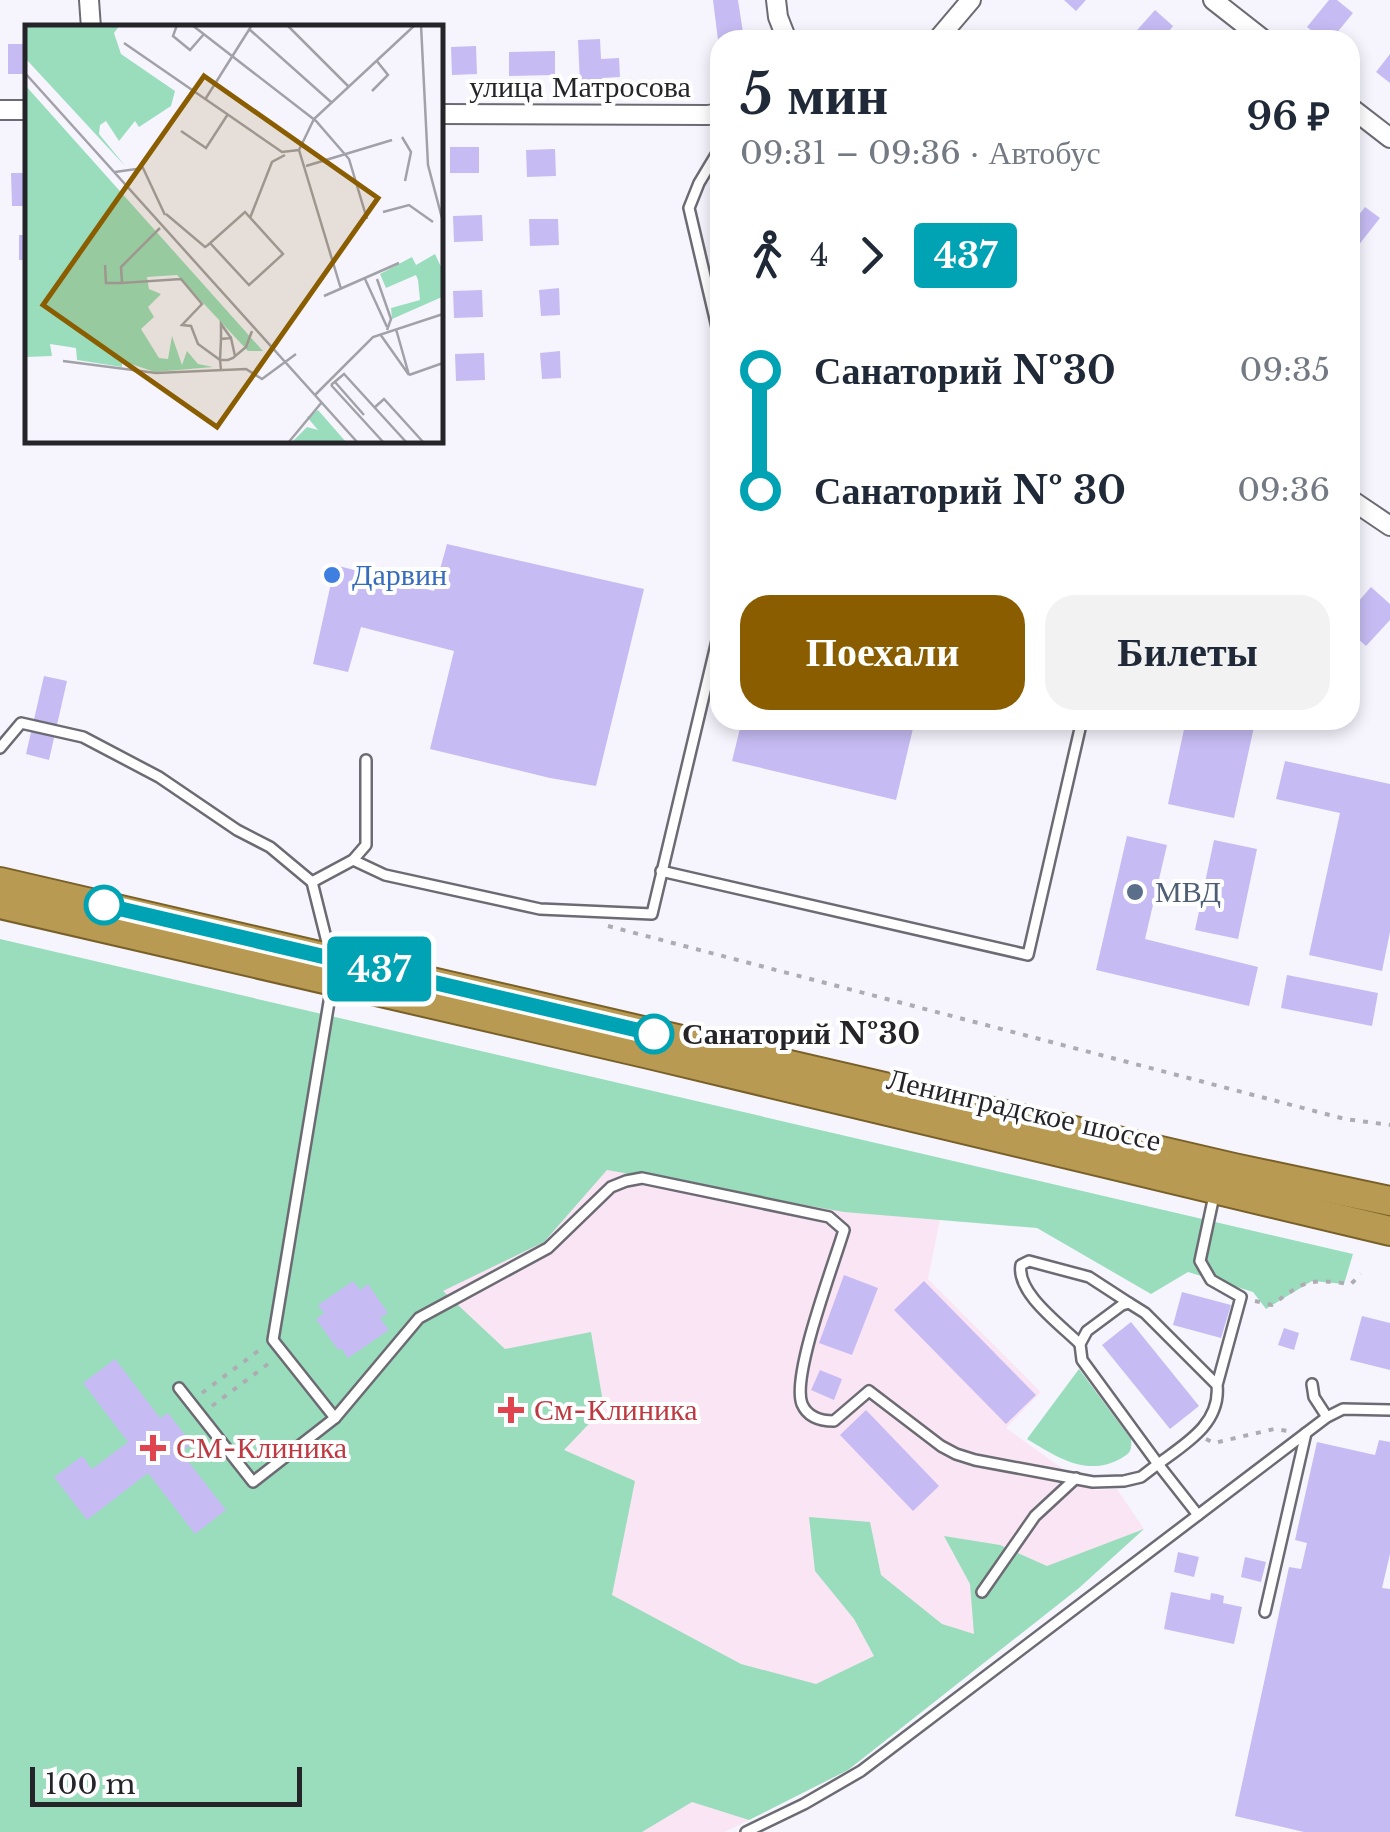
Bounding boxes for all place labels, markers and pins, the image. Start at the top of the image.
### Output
place label: Дарвин [352,556,447,593]
marker: Дарвин [321,564,343,586]
place label: МВД [1155,873,1221,910]
marker: МВД [1124,881,1146,903]
unlabelled marker [85,886,123,924]
marker: Санаторий №30 [635,1015,673,1053]
place label: Санаторий №30 [682,1015,920,1052]
place label: См-Клиника [534,1391,697,1428]
marker: См-Клиника [498,1397,524,1423]
place label: СМ-Клиника [176,1429,347,1466]
marker: СМ-Клиника [140,1435,166,1461]

